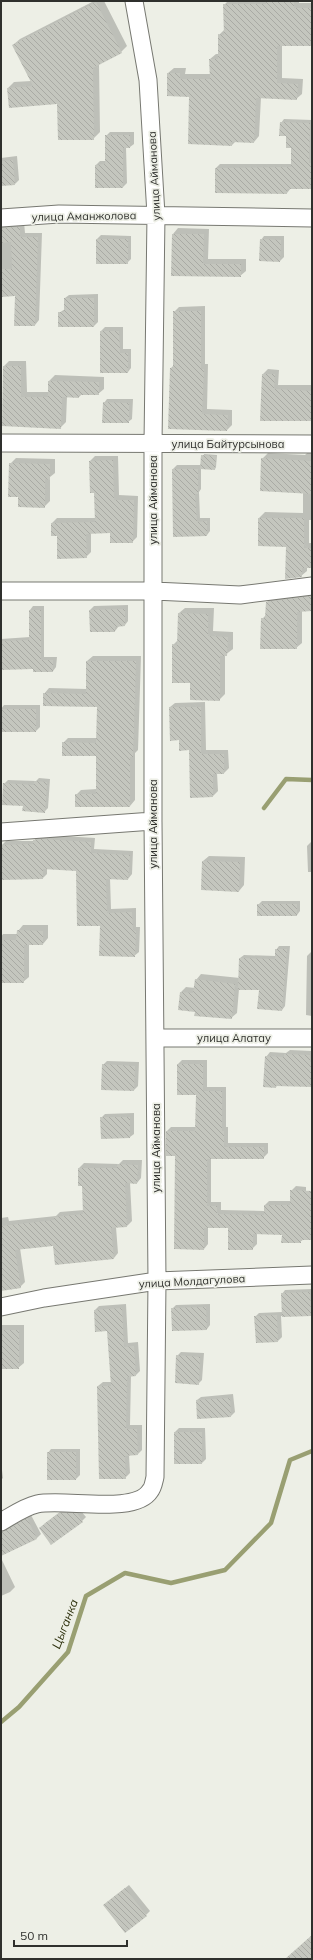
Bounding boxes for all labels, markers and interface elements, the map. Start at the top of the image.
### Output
street label: улица Айманова [145,131,163,221]
street label: улица Аманжолова [32,208,136,224]
street label: улица Байтурсынова [172,437,284,451]
street label: улица Айманова [146,455,160,545]
street label: улица Айманова [146,779,160,869]
street label: улица Алатау [197,1031,271,1045]
street label: улица Айманова [149,1103,163,1193]
street label: улица Молдагулова [138,1271,246,1291]
water label: Цыганка [48,1597,81,1651]
scale bar [14,1922,127,1948]
text: 50 m [20,1928,48,1943]

